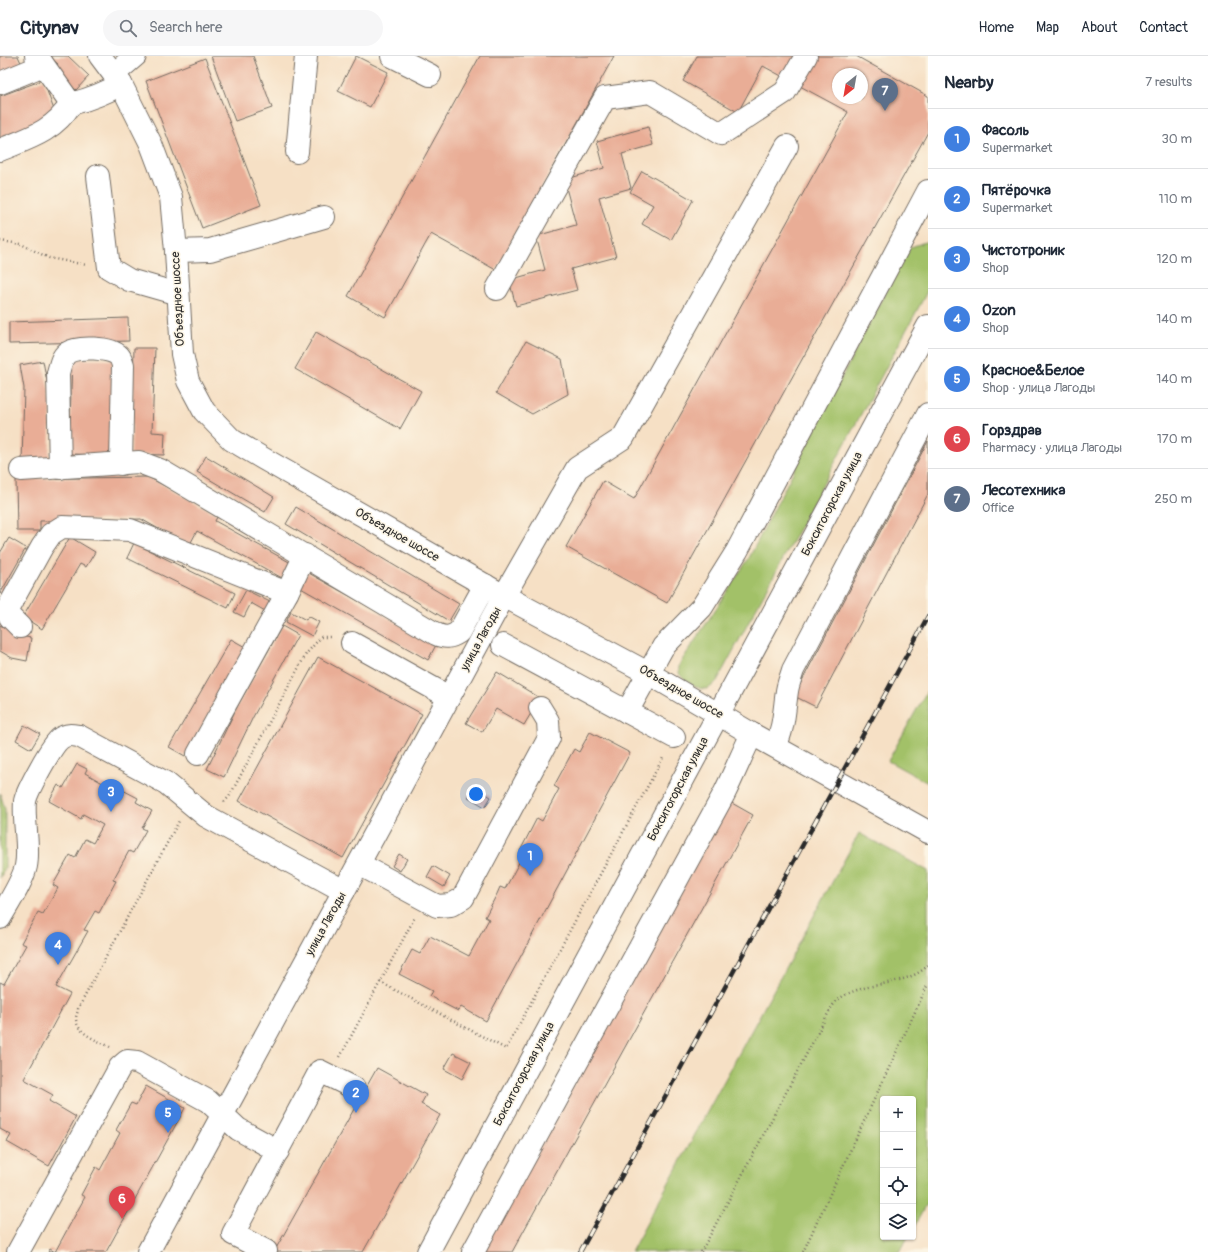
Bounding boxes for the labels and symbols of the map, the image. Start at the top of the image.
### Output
north arrow [832,68,868,104]
pin: 7 [872,78,898,111]
street label: Объездное шоссе [168,251,188,347]
street label: Бокситогорская улица [798,449,866,559]
street label: Объездное шоссе [352,505,442,565]
street label: улица Лагоды [457,604,505,674]
street label: Объездное шоссе [636,662,726,722]
street label: Бокситогорская улица [644,734,712,844]
pin: 3 [98,779,124,812]
your location [466,784,486,804]
pin: 1 [517,843,543,876]
street label: улица Лагоды [302,889,350,959]
pin: 4 [45,932,71,965]
street label: Бокситогорская улица [490,1019,558,1129]
pin: 2 [343,1080,369,1113]
pin: 5 [155,1100,181,1133]
pin: 6 [109,1186,135,1219]

